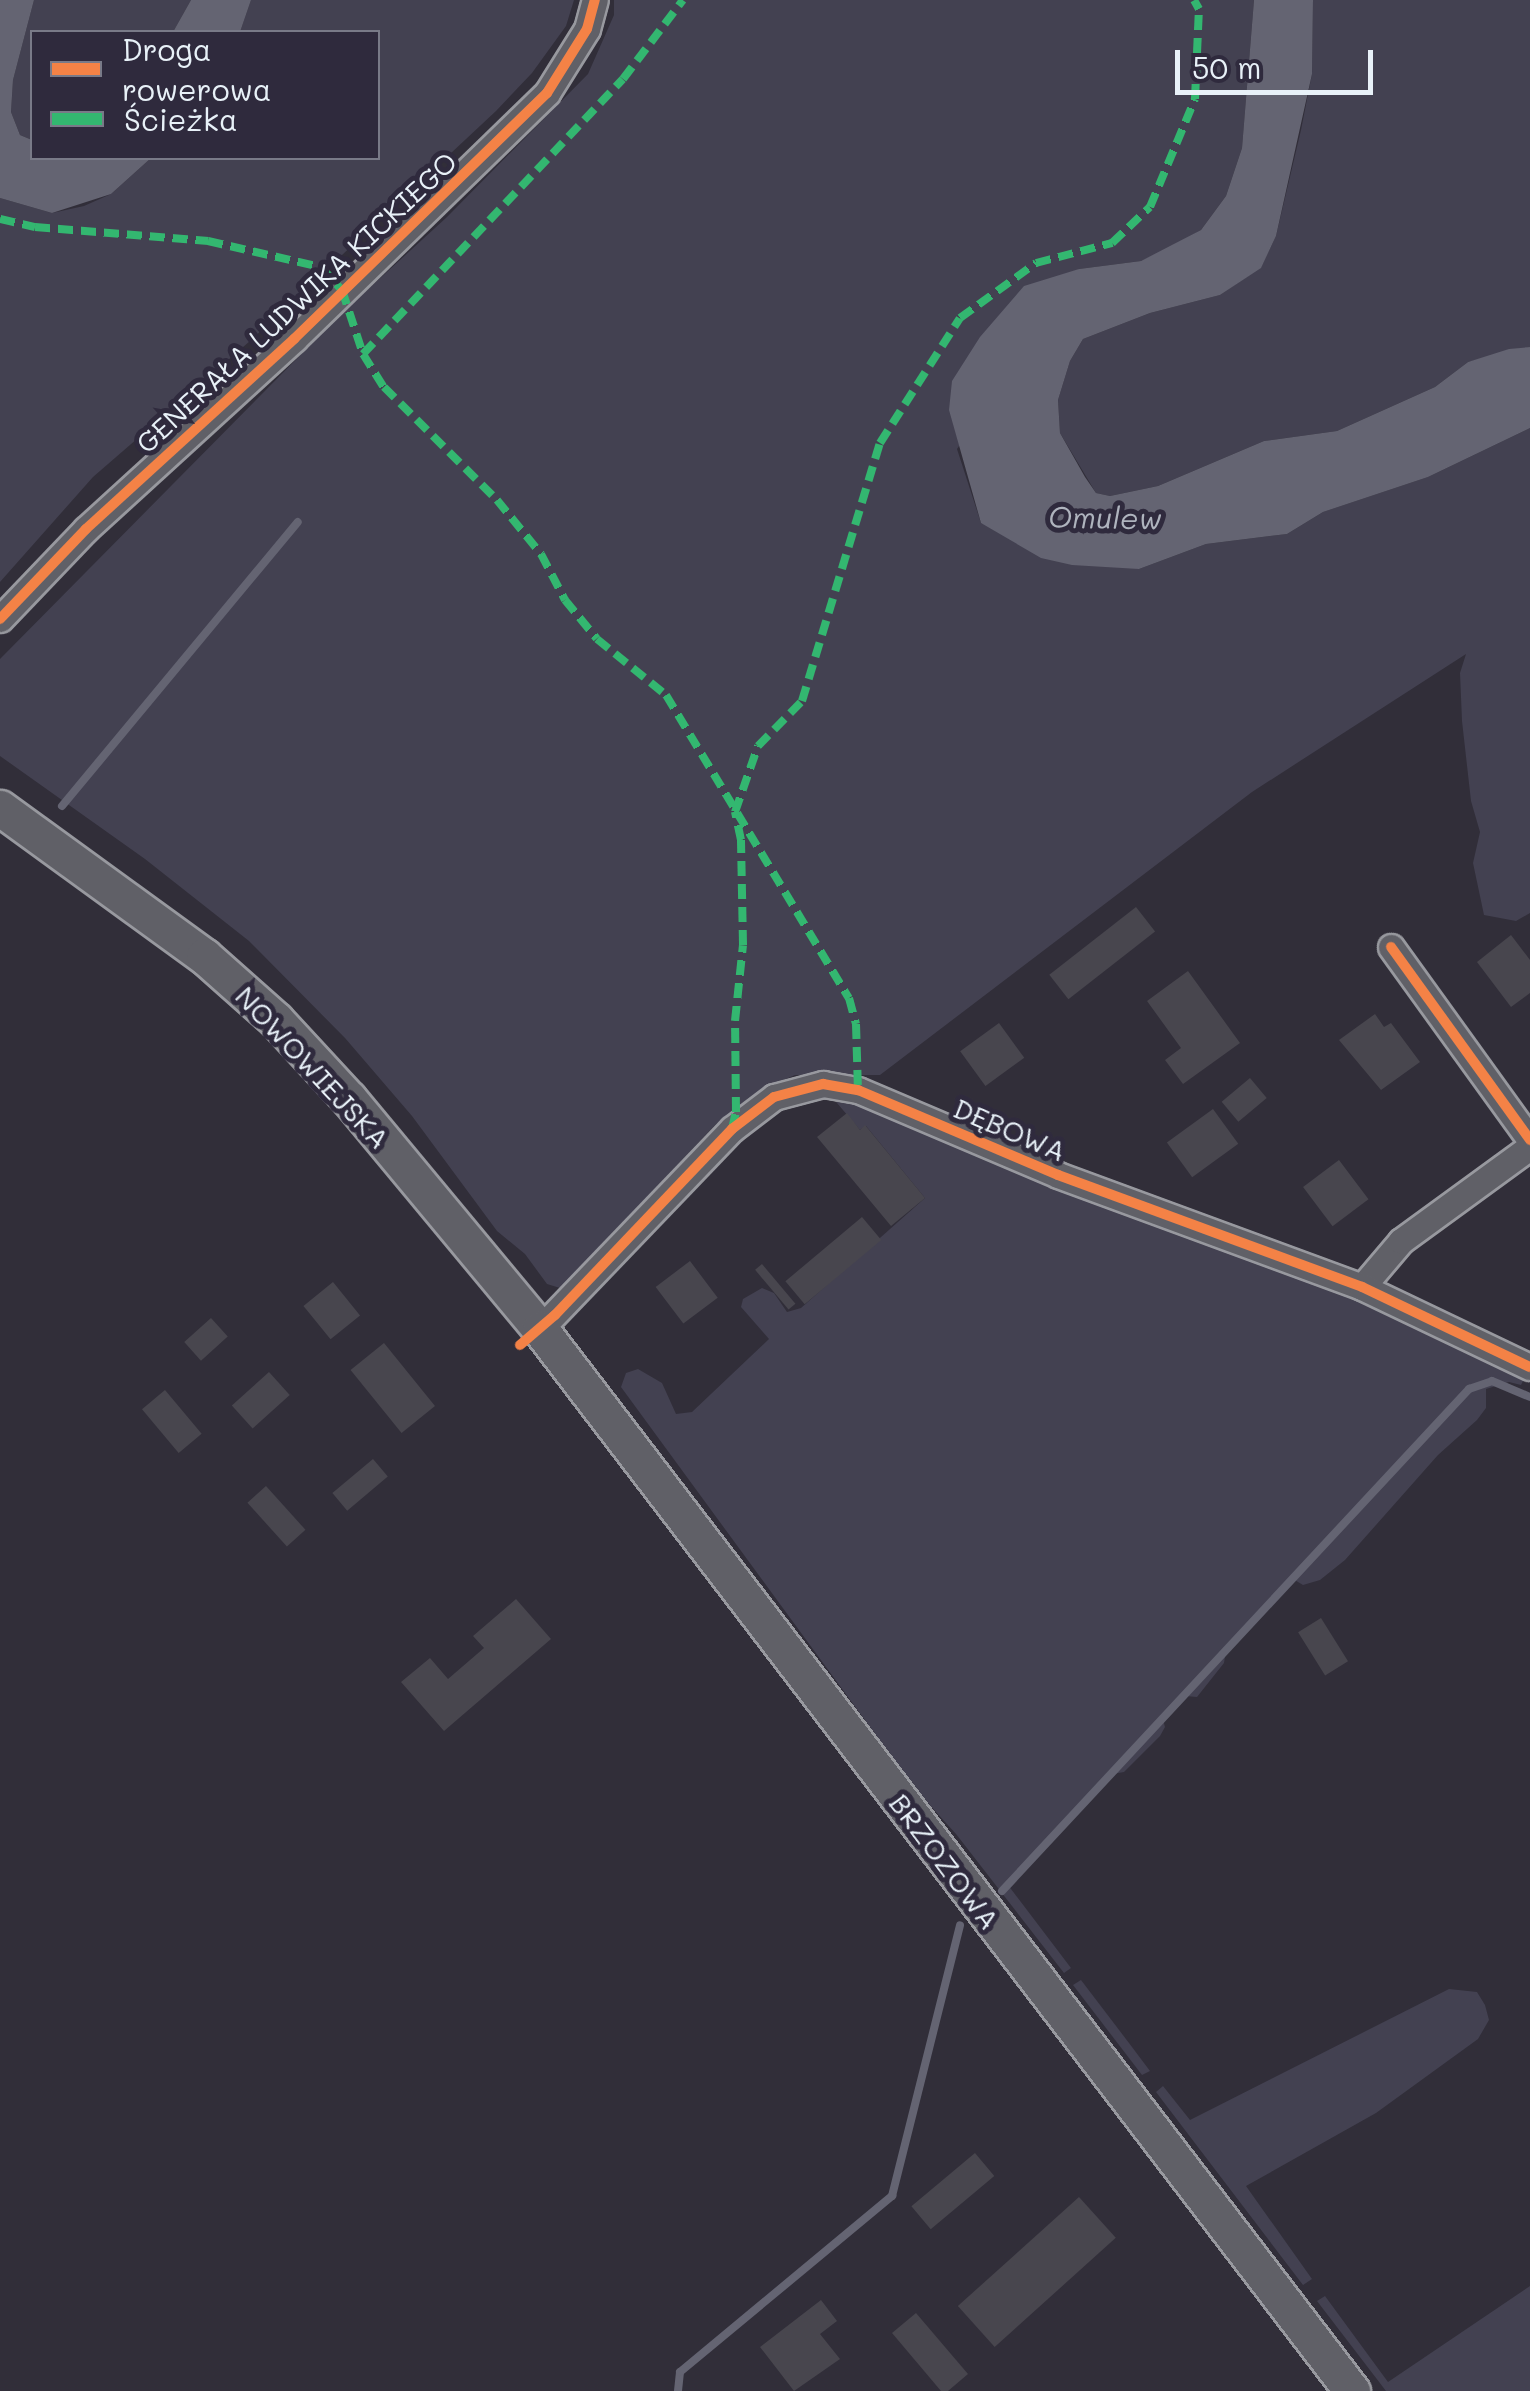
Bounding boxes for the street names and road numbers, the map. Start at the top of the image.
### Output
street label: GENERAŁA LUDWIKA KICKIEGO [129,144,463,460]
street label: NOWOWIEJSKA [229,979,397,1155]
street label: DĘBOWA [949,1090,1071,1168]
street label: BRZOZOWA [883,1786,1007,1936]

